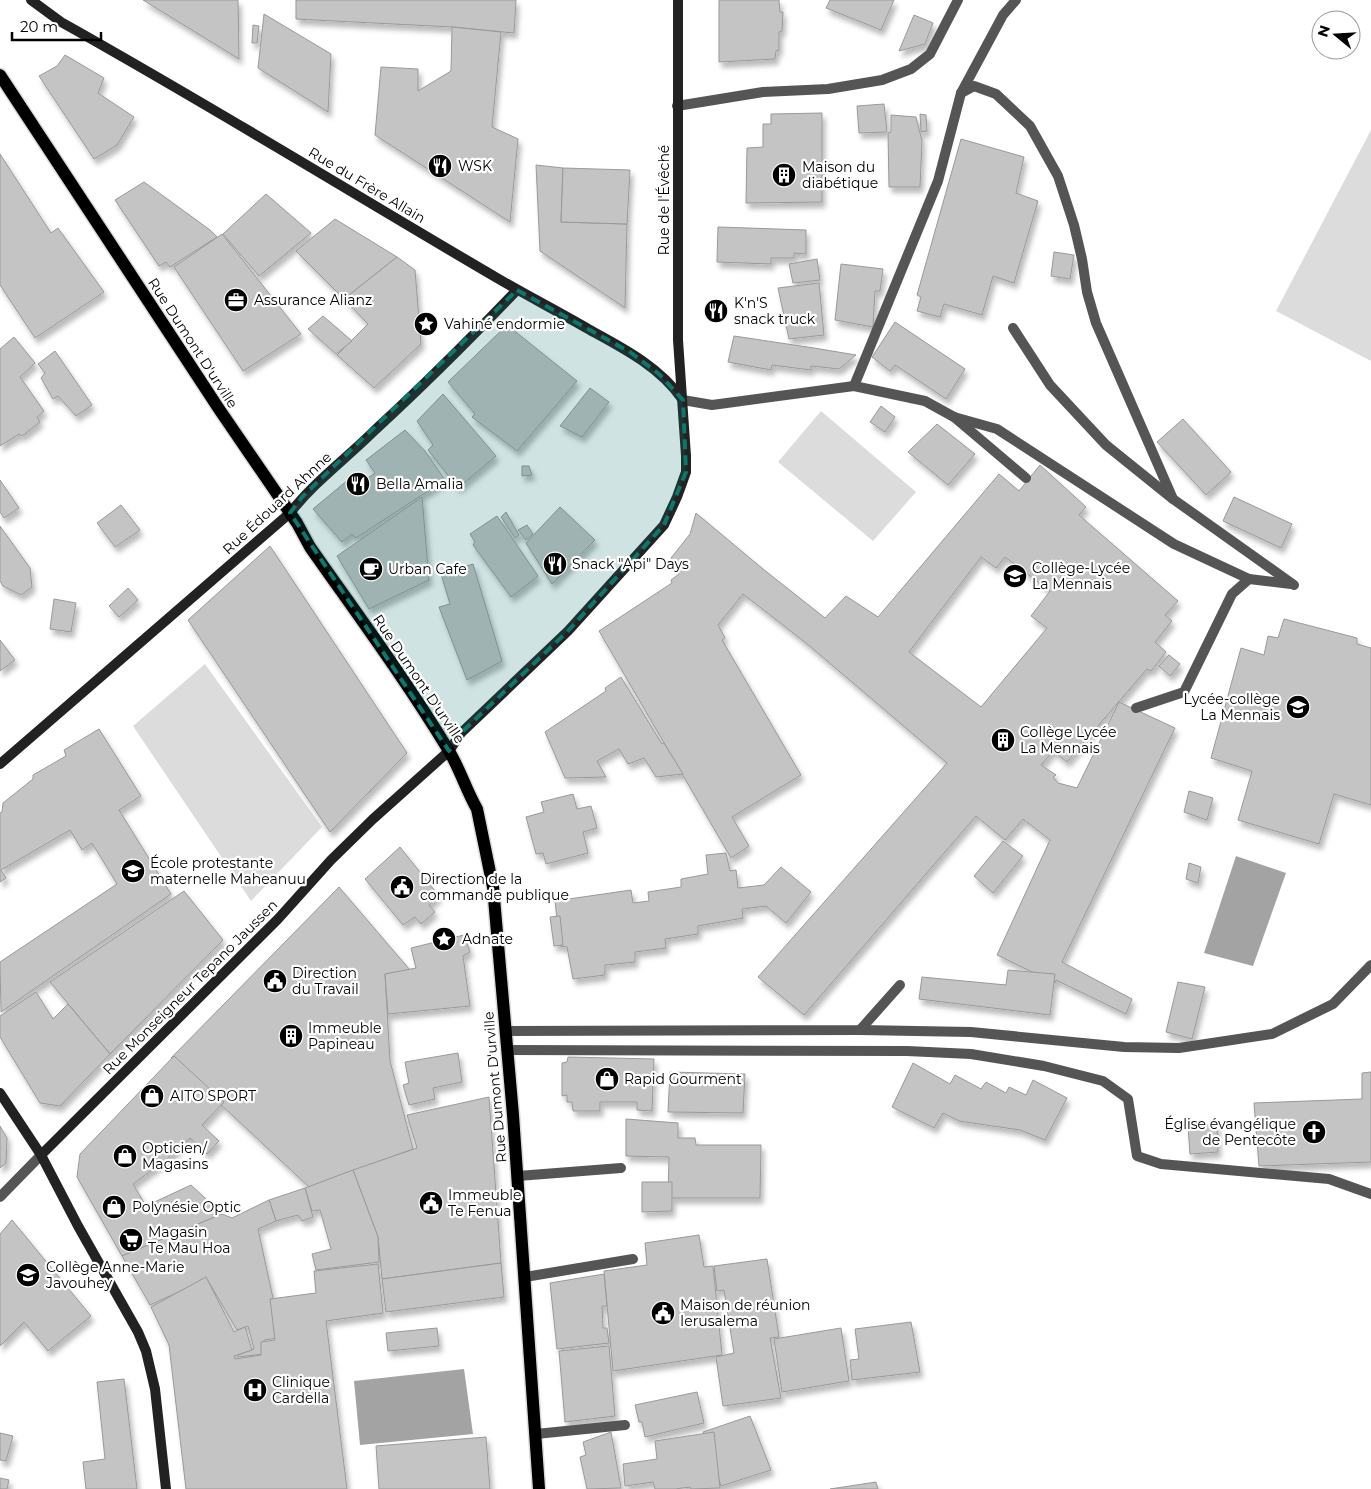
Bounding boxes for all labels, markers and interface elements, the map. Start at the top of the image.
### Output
scale bar [12,10,101,42]
north arrow [1311,10,1361,60]
text: 20 m [20,17,58,36]
text: N [1313,23,1334,39]
street label: Rue du Frère Allain [305,143,429,227]
street label: Rue de l'Évêché [655,145,673,255]
restaurant icon: WSK [427,153,453,179]
place label: WSK [458,157,492,175]
place label: Maison du diabétique [802,158,878,192]
building icon: Maison du diabétique [771,162,797,188]
street label: Rue Dumont D'urville [144,274,242,412]
office icon: Assurance Alianz [223,287,249,313]
place label: Assurance Alianz [254,291,372,309]
place label: K'n'S snack truck [734,294,816,328]
restaurant icon: K'n'S snack truck [703,298,729,324]
place icon: Vahiné endormie [413,311,439,337]
place label: Vahiné endormie [444,315,565,333]
street label: Rue Édouard Ahnne [219,448,335,558]
restaurant icon: Bella Amalia [345,471,371,497]
place label: Bella Amalia [376,475,463,493]
restaurant icon: Snack "Api" Days [542,551,568,577]
place label: Snack "Api" Days [572,555,689,573]
cafe icon: Urban Cafe [358,556,384,582]
place label: Collège-Lycée La Mennais [1032,559,1130,593]
place label: Urban Cafe [388,560,467,578]
school or university icon: Collège-Lycée La Mennais [1002,563,1028,589]
street label: Rue Dumont D'urville [369,611,469,747]
place label: Lycée-collège La Mennais [1184,690,1280,724]
school or university icon: Lycée-collège La Mennais [1285,694,1311,720]
place label: Collège Lycée La Mennais [1020,723,1116,757]
building icon: Collège Lycée La Mennais [990,727,1016,753]
place label: École protestante maternelle Maheanuu [150,854,306,888]
school or university icon: École protestante maternelle Maheanuu [120,858,146,884]
place label: Direction de la commande publique [420,870,569,904]
public building icon: Direction de la commande publique [389,874,415,900]
street label: Rue Monseigneur Tepano Jaussen [99,896,281,1078]
place icon: Adnate [431,926,457,952]
place label: Adnate [462,930,513,948]
place label: Direction du Travail [292,964,359,998]
public building icon: Direction du Travail [262,968,288,994]
street label: Rue Dumont D'urville [479,1011,511,1163]
place label: Immeuble Papineau [308,1019,382,1053]
building icon: Immeuble Papineau [278,1023,304,1049]
shop icon: Rapid Gourment [594,1066,620,1092]
place label: Rapid Gourment [624,1070,742,1088]
shop icon: AITO SPORT [139,1083,165,1109]
place label: AITO SPORT [170,1087,256,1105]
place label: Église évangélique de Pentecôte [1164,1115,1296,1149]
church icon: Église évangélique de Pentecôte [1301,1119,1327,1145]
place label: Opticien/ Magasins [142,1139,209,1173]
shop icon: Opticien/ Magasins [112,1143,138,1169]
place label: Immeuble Te Fenua [448,1186,522,1220]
public building icon: Immeuble Te Fenua [418,1190,444,1216]
shop icon: Polynésie Optic [101,1194,127,1220]
place label: Polynésie Optic [132,1198,241,1216]
place label: Magasin Te Mau Hoa [148,1223,230,1257]
supermarket icon: Magasin Te Mau Hoa [118,1227,144,1253]
place label: Collège Anne-Marie Javouhey [45,1258,184,1292]
school or university icon: Collège Anne-Marie Javouhey [15,1262,41,1288]
place label: Maison de réunion Ierusalema [680,1296,811,1330]
public building icon: Maison de réunion Ierusalema [650,1300,676,1326]
place label: Clinique Cardella [272,1373,330,1407]
hospital icon: Clinique Cardella [242,1377,268,1403]

